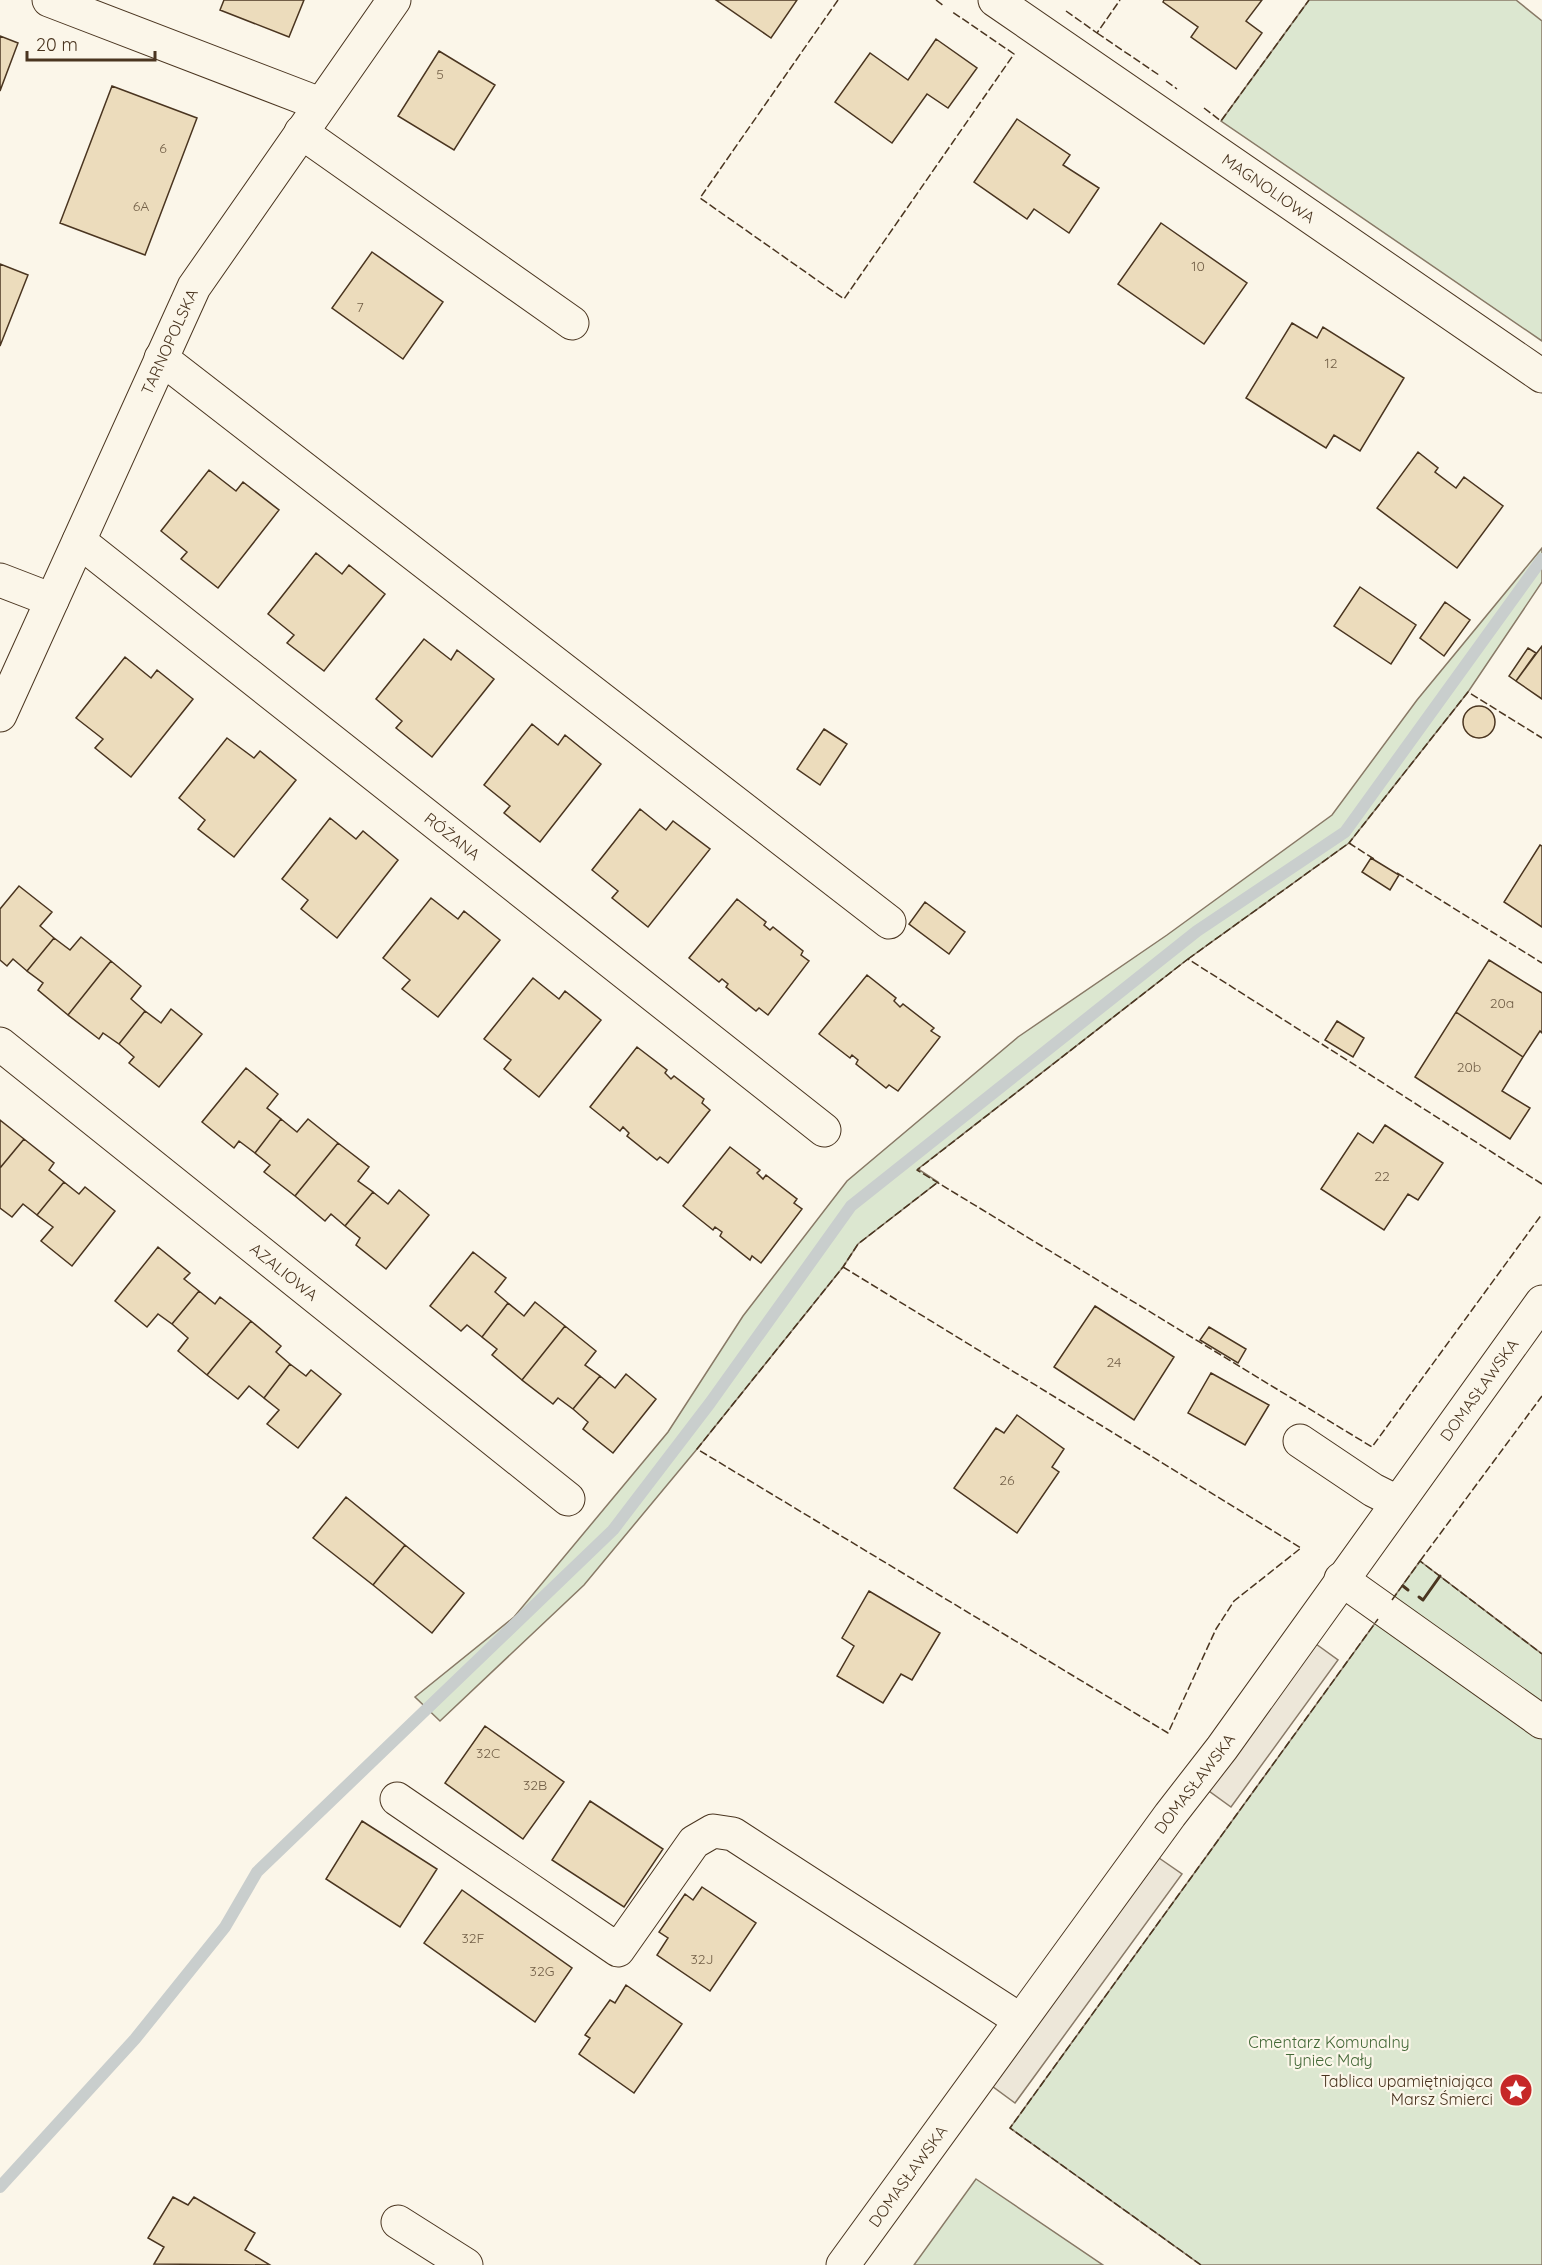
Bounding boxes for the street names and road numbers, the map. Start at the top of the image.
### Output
street label: MAGNOLIOWA [1218,149,1319,227]
street label: TARNOPOLSKA [137,285,202,398]
street label: RÓŻANA [420,808,484,864]
street label: AZALIOWA [246,1238,322,1305]
street label: DOMASŁAWSKA [1436,1335,1522,1445]
street label: DOMASŁAWSKA [1150,1730,1239,1838]
street label: DOMASŁAWSKA [864,2121,951,2231]

